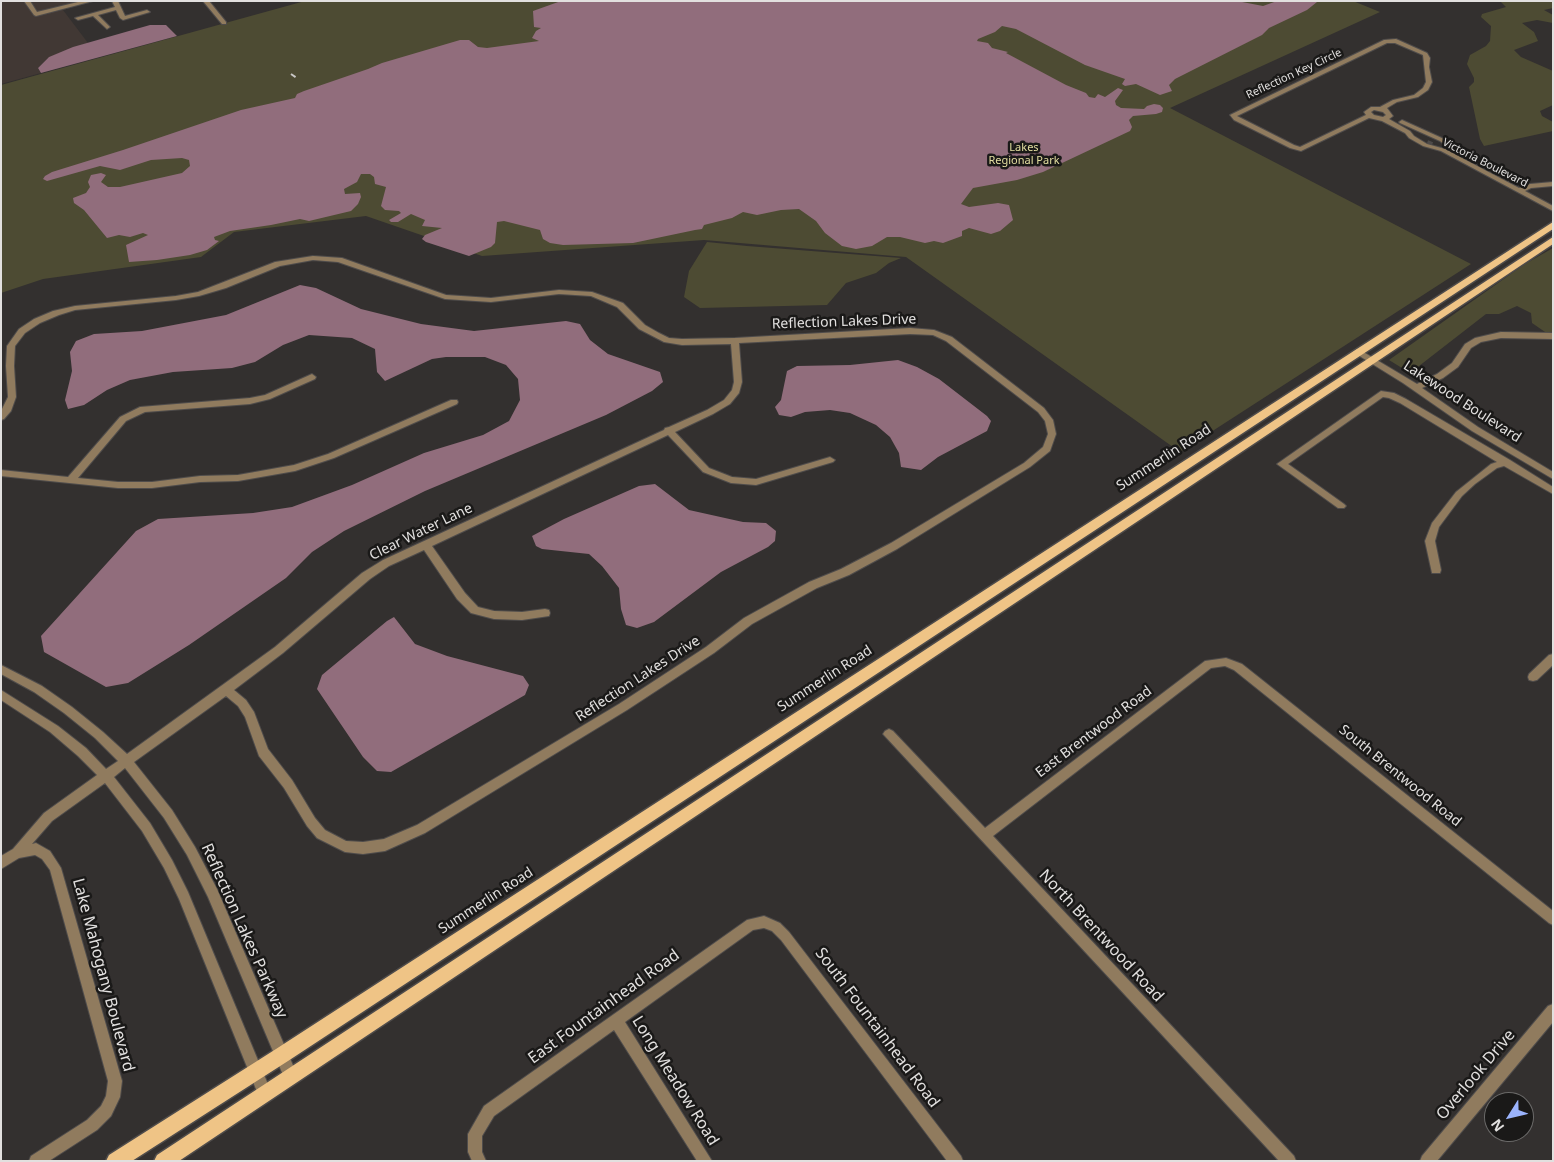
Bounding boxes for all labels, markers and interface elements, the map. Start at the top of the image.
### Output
street label: Reflection Key Circle [1244,46,1344,102]
street label: Victoria Boulevard [1440,136,1530,190]
park label: Lakes Regional Park [988,141,1060,167]
street label: Reflection Lakes Drive [771,311,917,333]
street label: Lakewood Boulevard [1400,358,1524,446]
street label: Summerlin Road [1114,421,1214,495]
street label: Clear Water Lane [367,500,475,564]
street label: Reflection Lakes Drive [573,633,703,725]
street label: Summerlin Road [775,642,875,716]
street label: East Brentwood Road [1033,683,1155,781]
street label: South Brentwood Road [1336,722,1464,830]
street label: Reflection Lakes Parkway [197,841,291,1021]
street label: Summerlin Road [436,864,536,938]
street label: North Brentwood Road [1035,866,1167,1006]
street label: Lake Mahogany Boulevard [68,876,138,1074]
street label: South Fountainhead Road [811,944,943,1112]
street label: East Fountainhead Road [525,946,683,1068]
street label: Long Meadow Road [627,1013,723,1149]
street label: Overlook Drive [1433,1026,1519,1124]
north arrow [1484,1092,1534,1142]
text: N [1486,1115,1508,1136]

